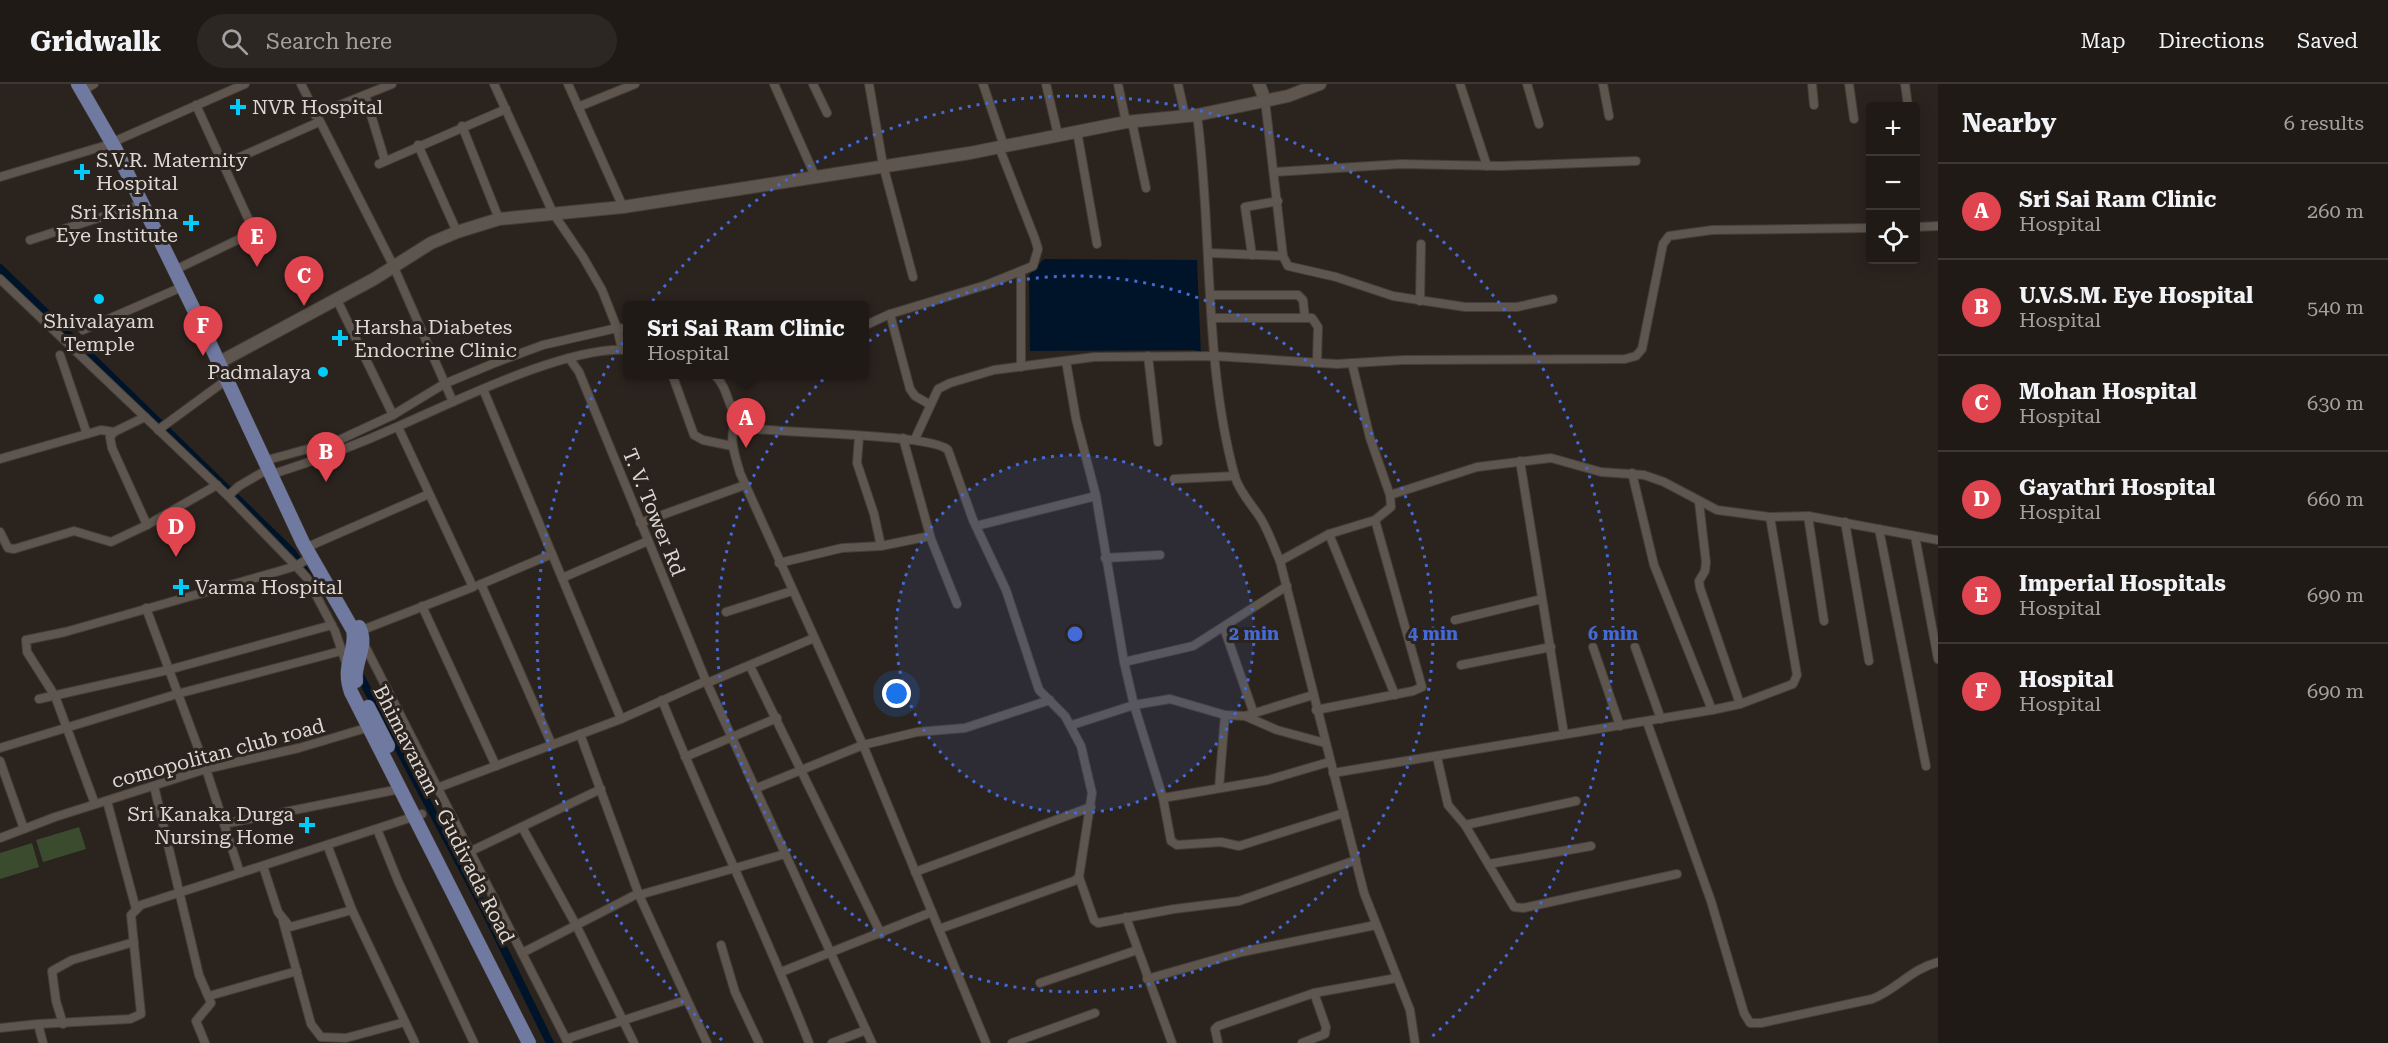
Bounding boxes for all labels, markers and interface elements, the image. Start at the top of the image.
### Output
search box [197,14,617,68]
text: Gridwalk [30,25,161,58]
icon: search [218,25,251,58]
text: Search here [266,29,392,54]
text: Map [2081,29,2125,53]
text: Directions [2158,29,2264,53]
text: Saved [2297,29,2358,53]
place label: NVR Hospital [252,95,383,119]
marker: NVR Hospital [229,98,247,116]
map controls [1866,102,1920,264]
button: + [1866,102,1920,156]
text: Nearby [1962,108,2056,138]
text: 6 results [2284,111,2364,135]
place label: S.V.R. Maternity Hospital [96,148,248,195]
button: − [1866,156,1920,210]
marker: S.V.R. Maternity Hospital [73,163,91,181]
text: Sri Sai Ram Clinic [2019,187,2216,212]
text: A [1974,199,1989,223]
text: 260 m [2307,199,2364,223]
place label: Sri Krishna Eye Institute [56,200,178,247]
button: locate [1866,210,1920,264]
text: Hospital [2019,212,2101,236]
marker: Sri Krishna Eye Institute [182,214,200,232]
pin: E [238,218,276,267]
pin: C [284,256,324,306]
text: U.V.S.M. Eye Hospital [2019,283,2253,308]
marker: Shivalayam Temple [92,292,106,306]
text: B [1974,295,1989,319]
text: 540 m [2307,295,2364,319]
popup [623,301,869,379]
pin: F [184,306,222,356]
text: Hospital [2019,308,2101,332]
place label: Shivalayam Temple [44,309,154,356]
place label: Harsha Diabetes Endocrine Clinic [354,315,517,362]
text: Sri Sai Ram Clinic [647,316,845,341]
marker: Harsha Diabetes Endocrine Clinic [331,329,349,347]
text: Hospital [647,341,729,365]
place label: Padmalaya [207,360,311,384]
marker: Padmalaya [316,365,330,379]
text: Mohan Hospital [2019,379,2197,404]
text: C [1975,391,1989,415]
text: 630 m [2307,391,2364,415]
pin: A [726,398,766,448]
text: Hospital [2019,404,2101,428]
pin: B [306,432,346,482]
street label: T. V. Tower Rd [618,445,691,579]
text: Gayathri Hospital [2019,475,2216,500]
text: D [1973,487,1990,511]
text: 660 m [2307,487,2364,511]
text: Hospital [2019,500,2101,524]
pin: D [156,508,195,557]
text: Imperial Hospitals [2019,571,2226,596]
place label: Varma Hospital [195,575,343,599]
marker: Varma Hospital [172,578,190,596]
text: E [1975,583,1988,607]
text: 690 m [2307,583,2364,607]
text: Hospital [2019,596,2101,620]
text: 2 min [1229,623,1279,644]
text: 4 min [1408,623,1458,644]
text: 6 min [1588,623,1638,644]
centre of rings [1065,624,1085,644]
text: Hospital [2019,667,2114,692]
your location [882,679,911,708]
text: F [1975,679,1988,703]
text: 690 m [2307,679,2364,703]
street label: Bhimavaram - Gudivada Road [368,681,520,947]
text: Hospital [2019,692,2101,716]
street label: comopolitan club road [109,713,327,793]
place label: Sri Kanaka Durga Nursing Home [127,802,294,849]
marker: Sri Kanaka Durga Nursing Home [298,816,316,834]

